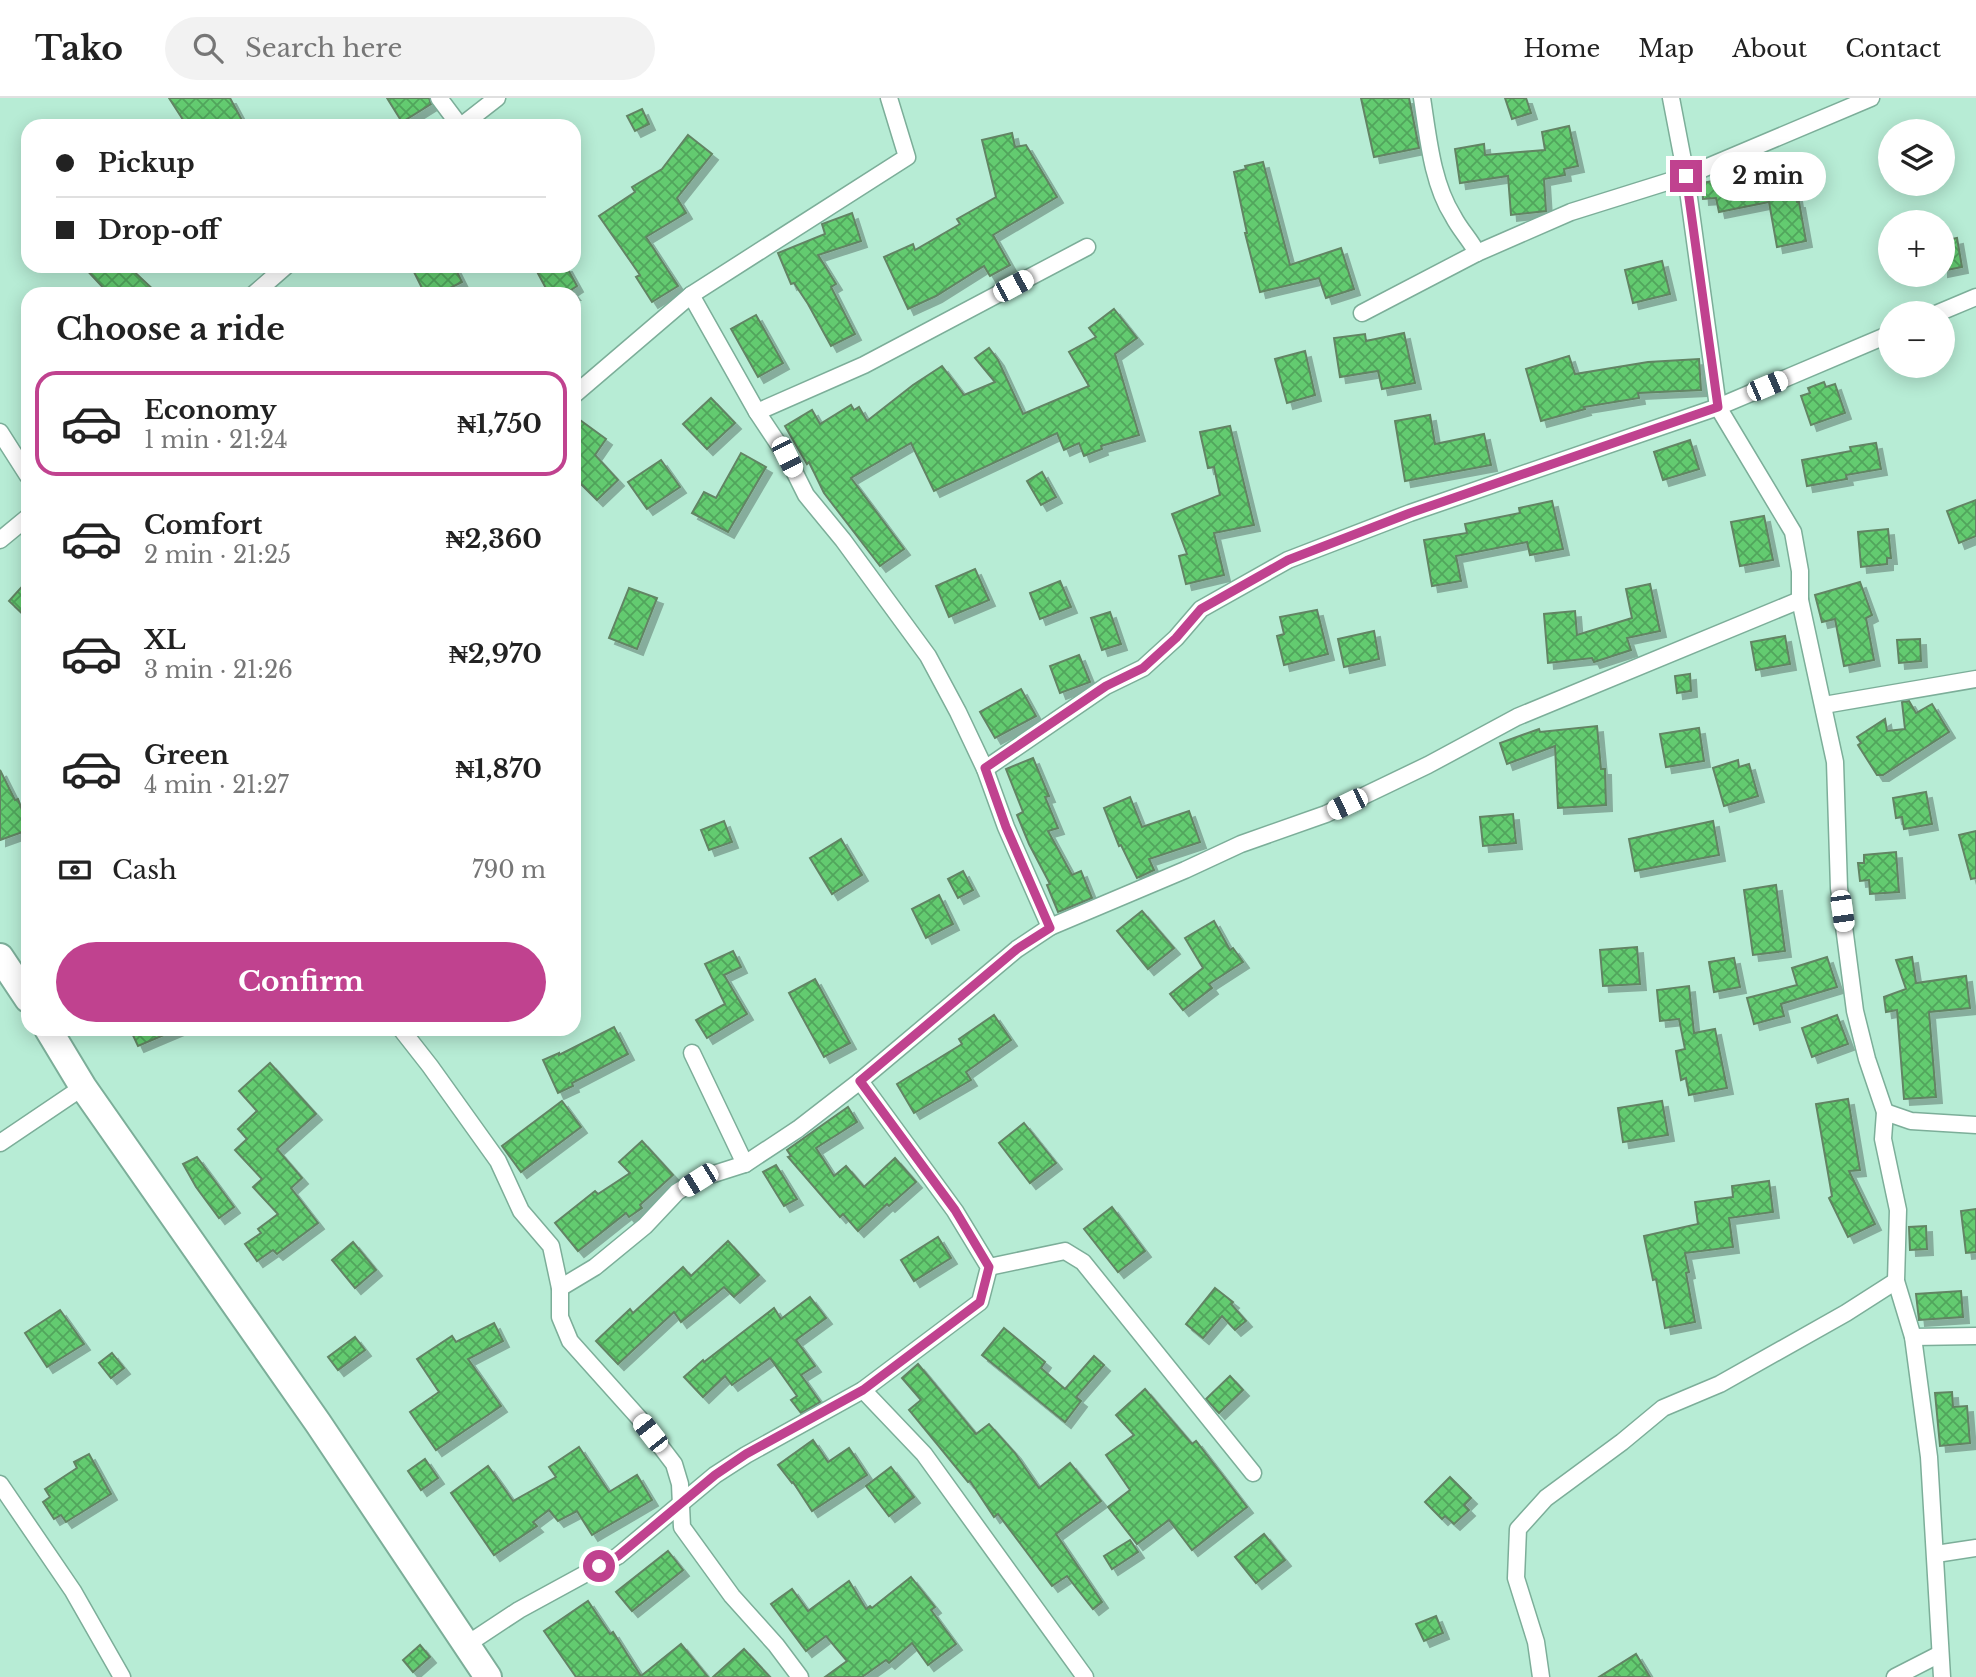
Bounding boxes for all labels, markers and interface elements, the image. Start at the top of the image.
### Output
search box [165,17,655,80]
text: Tako [35,28,123,69]
icon: search [189,29,227,67]
text: Search here [245,32,402,64]
text: Home [1524,34,1600,63]
text: Map [1638,34,1694,63]
text: About [1732,34,1807,63]
text: Contact [1845,34,1941,63]
map controls [1878,119,1955,378]
button: layers [1878,119,1955,196]
text: Pickup [98,147,195,179]
callout: 2 min [1710,152,1826,200]
route end [1670,160,1702,192]
text: 2 min [1732,162,1804,190]
button: + [1878,210,1955,287]
text: Drop-off [98,214,219,246]
car [990,267,1037,305]
button: − [1878,301,1955,378]
text: Choose a ride [56,309,285,349]
car [1744,368,1791,404]
icon: car [60,392,123,455]
text: Economy [144,394,277,426]
text: ₦1,750 [457,408,542,440]
text: 1 min · 21:24 [144,426,288,454]
car [769,434,806,480]
icon: car [60,507,123,570]
text: Comfort [144,509,262,541]
text: ₦2,360 [446,523,542,555]
text: 2 min · 21:25 [144,541,291,569]
icon: car [60,622,123,685]
text: XL [144,624,186,656]
text: ₦2,970 [449,638,542,670]
text: 3 min · 21:26 [144,656,293,684]
icon: car [60,737,123,800]
text: Green [144,739,229,771]
text: ₦1,870 [456,753,542,785]
text: 4 min · 21:27 [144,771,289,799]
car [1324,785,1371,823]
icon: cash [56,851,94,889]
text: Cash [112,854,177,886]
text: 790 m [472,856,546,884]
car [1829,889,1856,933]
button: Confirm [56,942,546,1022]
car [675,1160,722,1200]
car [629,1410,672,1456]
route start [583,1550,615,1582]

